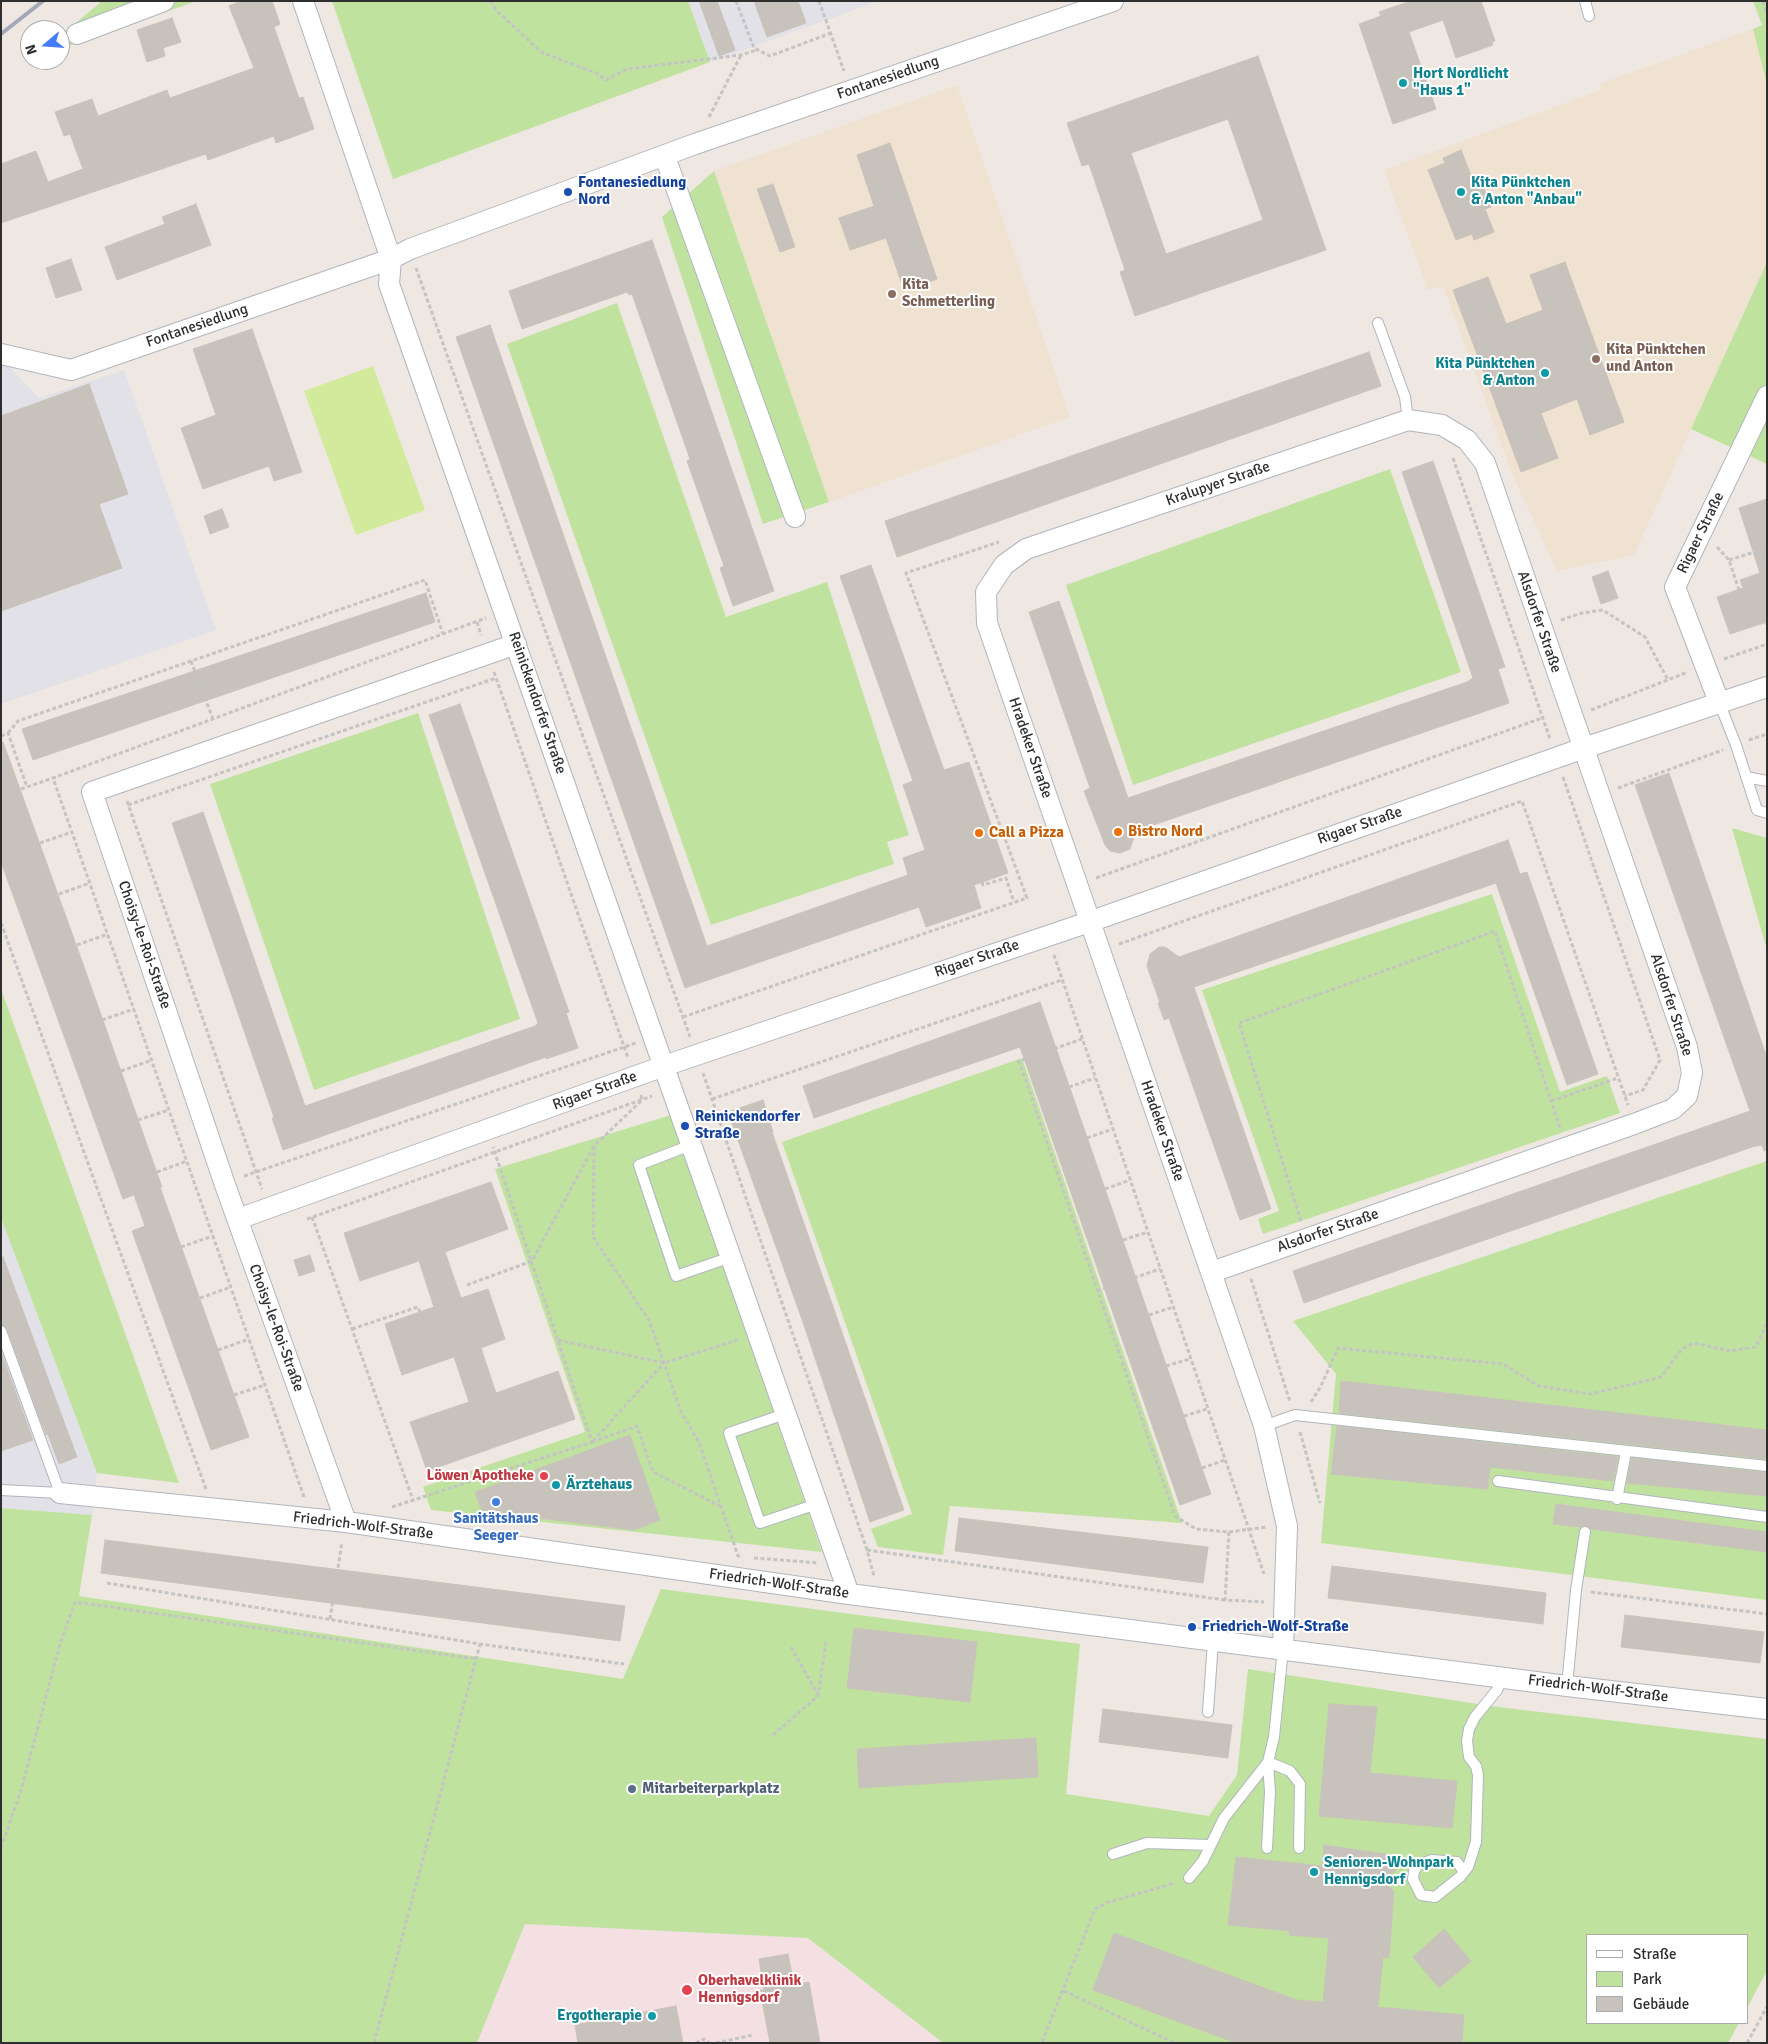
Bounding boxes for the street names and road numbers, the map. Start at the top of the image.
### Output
street label: Fontanesiedlung [835,52,941,104]
street label: Fontanesiedlung [144,300,250,352]
street label: Kralupyer Straße [1164,458,1272,510]
street label: Rigaer Straße [1674,489,1728,577]
street label: Alsdorfer Straße [1513,569,1565,675]
street label: Reinickendorfer Straße [504,630,570,776]
street label: Hradeker Straße [1004,695,1056,801]
street label: Rigaer Straße [1315,803,1405,849]
street label: Choisy-le-Roi-Straße [114,879,174,1011]
street label: Rigaer Straße [932,936,1022,982]
street label: Alsdorfer Straße [1646,952,1696,1058]
street label: Rigaer Straße [550,1067,640,1115]
street label: Hradeker Straße [1136,1078,1188,1184]
street label: Alsdorfer Straße [1275,1205,1381,1257]
street label: Choisy-le-Roi-Straße [245,1262,307,1394]
street label: Friedrich-Wolf-Straße [292,1508,434,1544]
street label: Friedrich-Wolf-Straße [708,1565,850,1603]
street label: Friedrich-Wolf-Straße [1527,1671,1669,1707]

